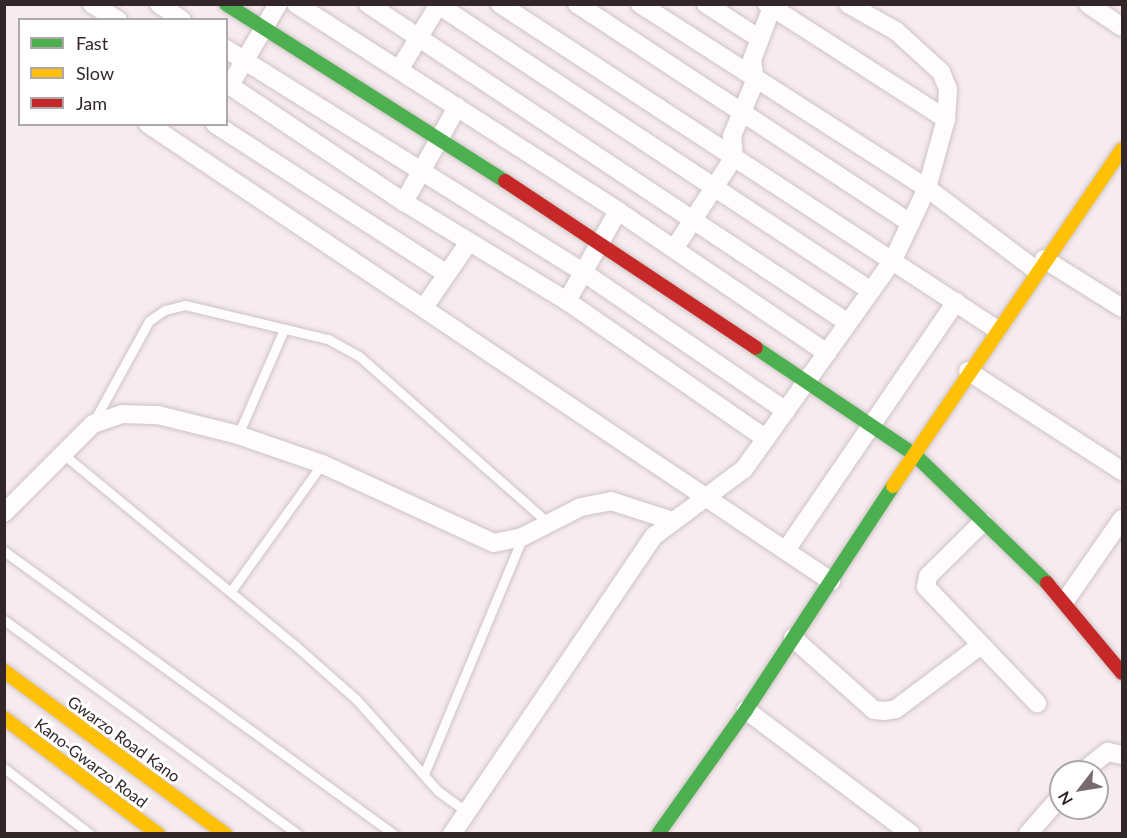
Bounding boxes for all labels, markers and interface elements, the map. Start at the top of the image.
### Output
legend [18,18,228,126]
text: Fast [76,32,108,54]
text: Slow [76,62,114,84]
text: Jam [76,92,107,114]
street label: Gwarzo Road Kano [64,692,184,786]
street label: Kano-Gwarzo Road [31,714,151,812]
north arrow [1049,760,1109,820]
text: N [1054,788,1076,809]

